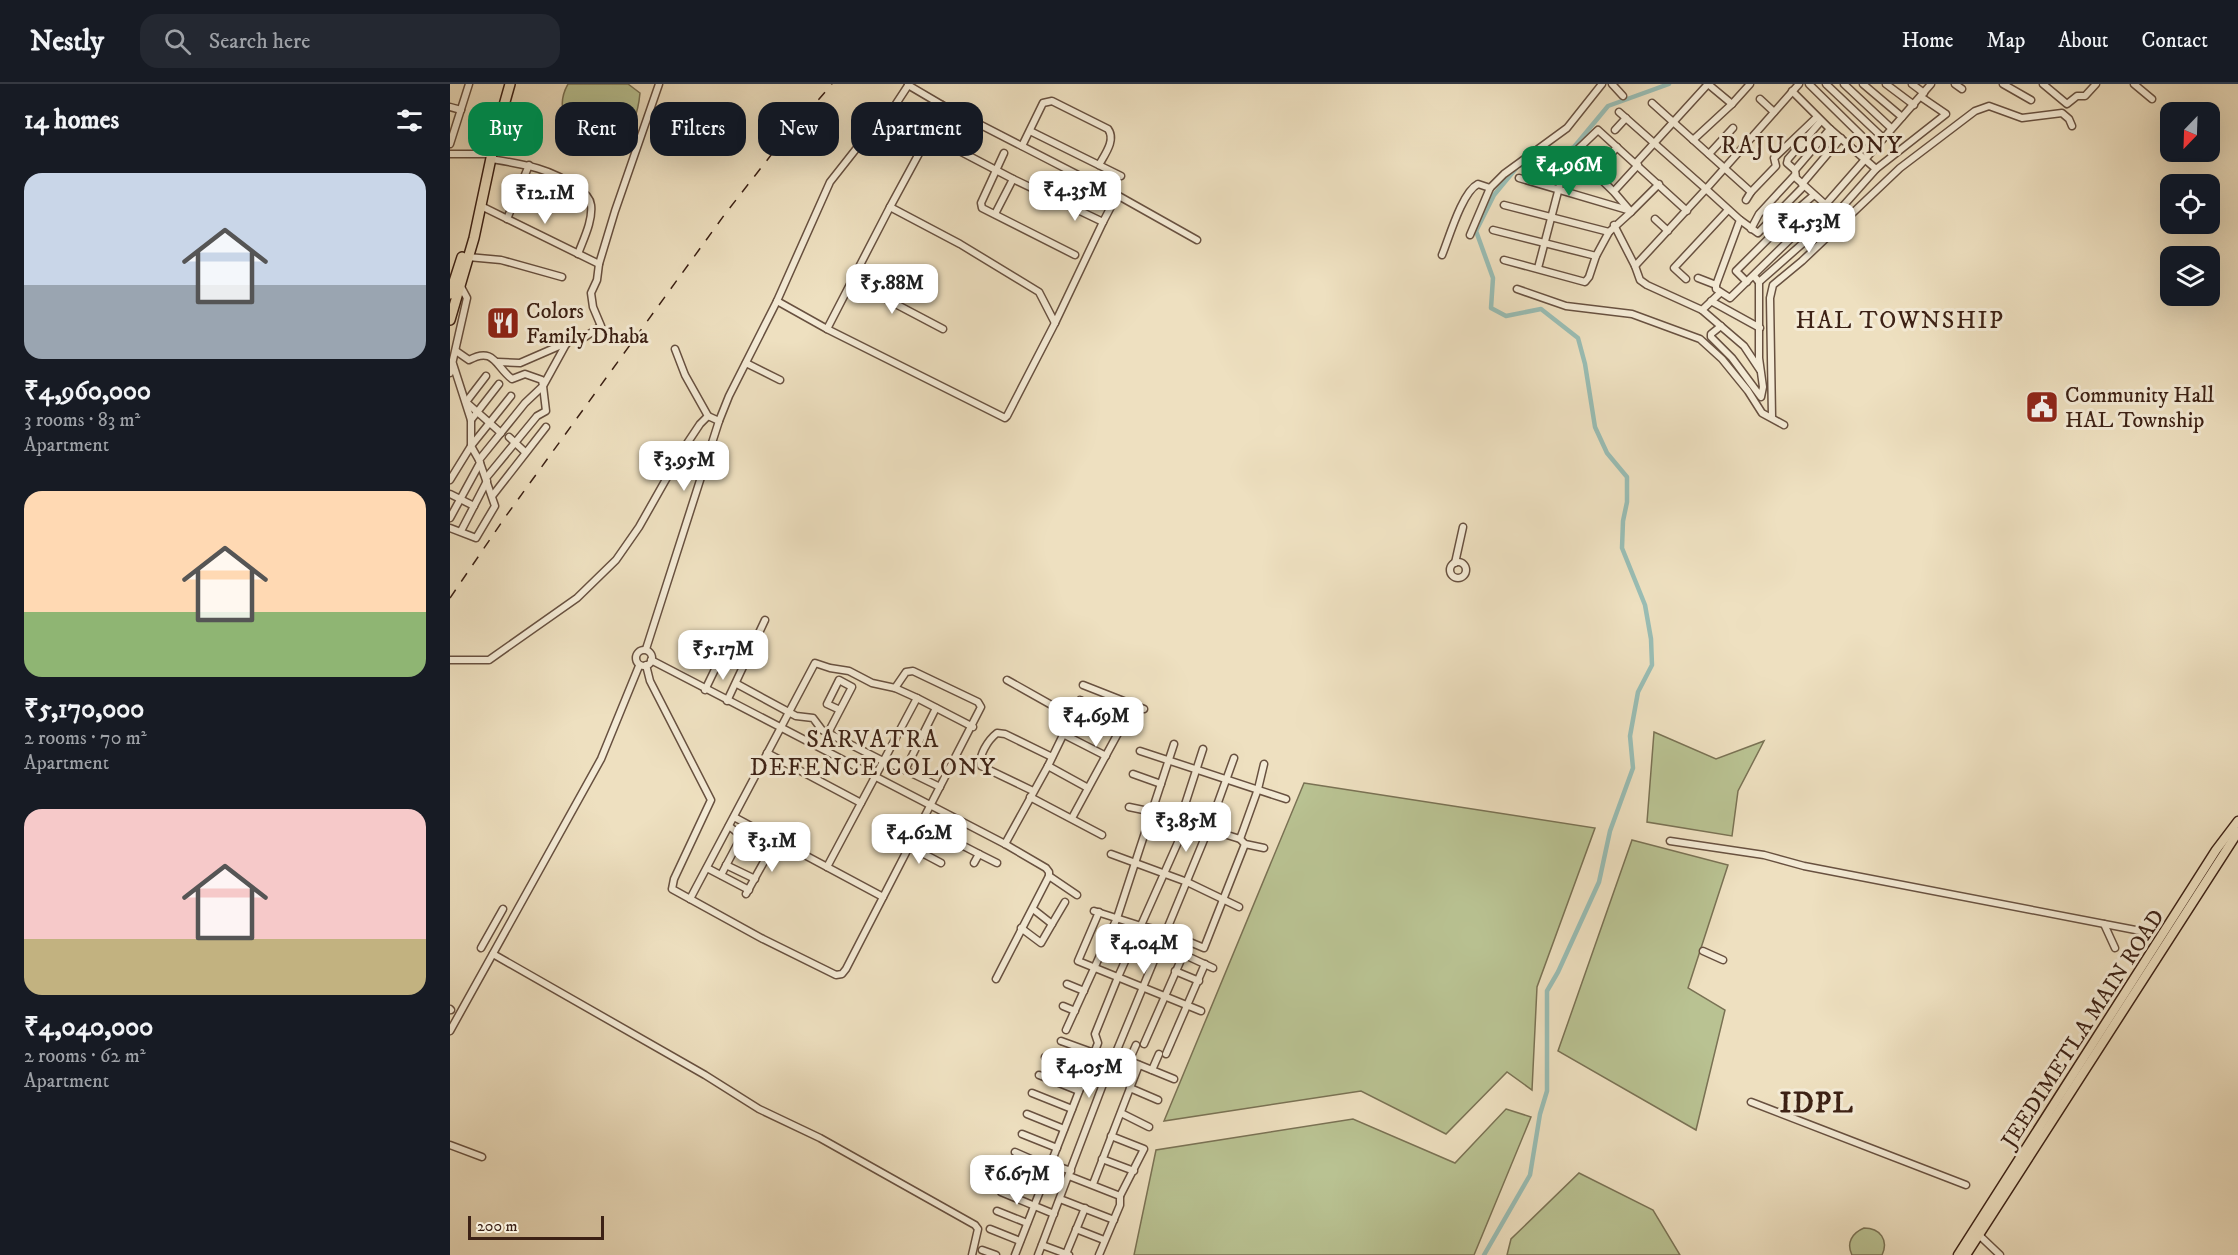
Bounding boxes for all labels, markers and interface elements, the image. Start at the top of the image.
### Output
search box [140,14,560,68]
text: Nestly [30,24,104,59]
icon: search [161,25,194,58]
text: Search here [209,28,310,55]
text: Home [1902,28,1954,54]
text: Map [1987,28,2025,54]
text: About [2058,28,2109,54]
text: Contact [2142,28,2208,54]
chip: Buy [468,102,543,156]
chip: Rent [555,102,638,156]
chip: Filters [650,102,746,156]
chip: New [758,102,839,156]
chip: Apartment [851,102,983,156]
north arrow [2160,102,2220,162]
map controls [2160,102,2220,306]
text: 14 homes [24,104,119,137]
icon: filters [393,104,426,137]
district label: RAJU COLONY [1721,131,1903,161]
pin: ₹4.96M [1520,146,1618,197]
text: ₹4.96M [1536,153,1602,178]
pin: ₹4.35M [1026,171,1124,222]
pin: ₹12.1M [496,174,594,225]
button: locate [2160,174,2220,234]
text: ₹4.35M [1043,178,1107,203]
text: ₹12.1M [515,181,575,206]
pin: ₹4.53M [1760,203,1858,254]
text: ₹4.53M [1777,210,1841,235]
icon: home [171,212,279,320]
button: layers [2160,246,2220,306]
pin: ₹5.88M [843,264,941,315]
text: ₹5.88M [860,271,924,296]
place label: Colors Family Dhaba [526,298,649,350]
restaurant icon: Colors Family Dhaba [485,305,521,341]
district label: HAL TOWNSHIP [1796,306,2004,336]
text: ₹4,960,000 [24,375,151,408]
place label: Community Hall HAL Township [2065,382,2215,434]
public building icon: Community Hall HAL Township [2024,389,2060,425]
text: 3 rooms · 83 m² [24,408,140,433]
text: Apartment [24,433,109,458]
pin: ₹3.95M [635,441,733,492]
text: ₹3.95M [653,448,715,473]
icon: home [171,530,279,638]
pin: ₹5.17M [674,630,772,681]
text: ₹5.17M [692,637,754,662]
text: ₹5,170,000 [24,693,144,726]
pin: ₹4.69M [1047,697,1145,748]
text: ₹4.69M [1063,704,1129,729]
district label: SARVATRA DEFENCE COLONY [750,725,996,783]
text: 2 rooms · 70 m² [24,726,147,751]
text: Apartment [24,751,109,776]
pin: ₹3.85M [1137,802,1235,853]
text: ₹3.85M [1155,809,1217,834]
pin: ₹4.62M [870,814,968,865]
text: ₹4.62M [886,821,952,846]
pin: ₹3.1M [730,822,814,873]
text: ₹3.1M [747,829,797,854]
icon: home [171,848,279,956]
street label: JEEDIMETLA MAIN ROAD [1995,905,2170,1155]
pin: ₹4.04M [1095,924,1193,975]
text: ₹4.04M [1110,931,1178,956]
text: ₹4,040,000 [24,1011,153,1044]
text: 2 rooms · 62 m² [24,1044,146,1069]
pin: ₹4.05M [1040,1048,1138,1099]
text: ₹4.05M [1055,1055,1123,1080]
text: Apartment [24,1069,109,1094]
district label: IDPL [1780,1086,1854,1121]
pin: ₹6.67M [968,1155,1066,1206]
text: ₹6.67M [984,1162,1050,1187]
scale bar [468,1213,604,1240]
text: 200 m [477,1216,518,1236]

